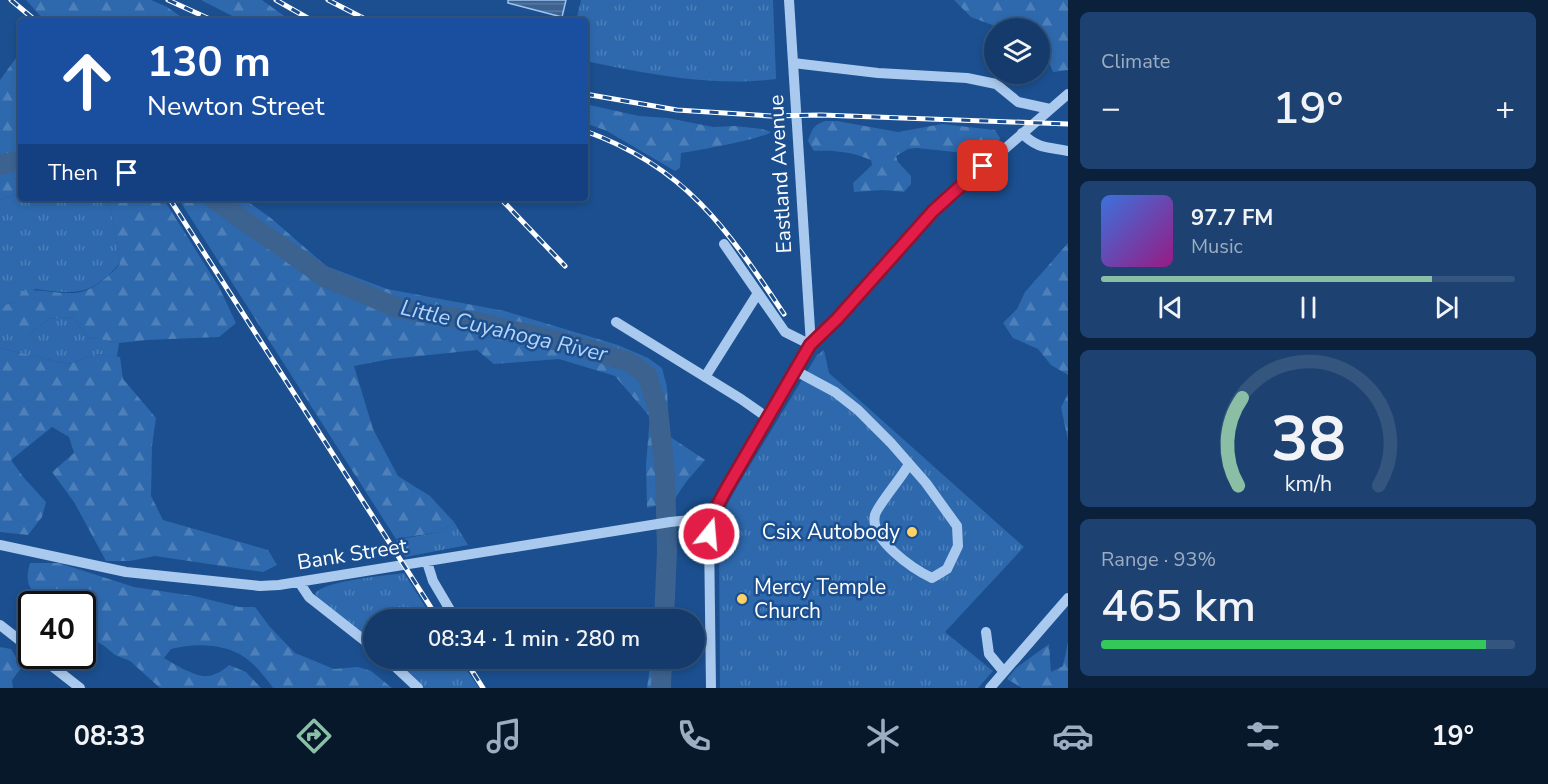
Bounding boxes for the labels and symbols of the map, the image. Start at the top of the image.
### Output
street label: Eastland Avenue [762,94,798,254]
pin [957,140,1008,191]
water label: Little Cuyahoga River [398,293,611,370]
position arrow [677,502,741,566]
place label: Csix Autobody [762,518,900,546]
marker: Csix Autobody [905,525,919,539]
street label: Bank Street [295,531,409,576]
place label: Mercy Temple Church [754,573,886,625]
speed limit sign: 40 [18,591,96,669]
marker: Mercy Temple Church [735,592,749,606]

